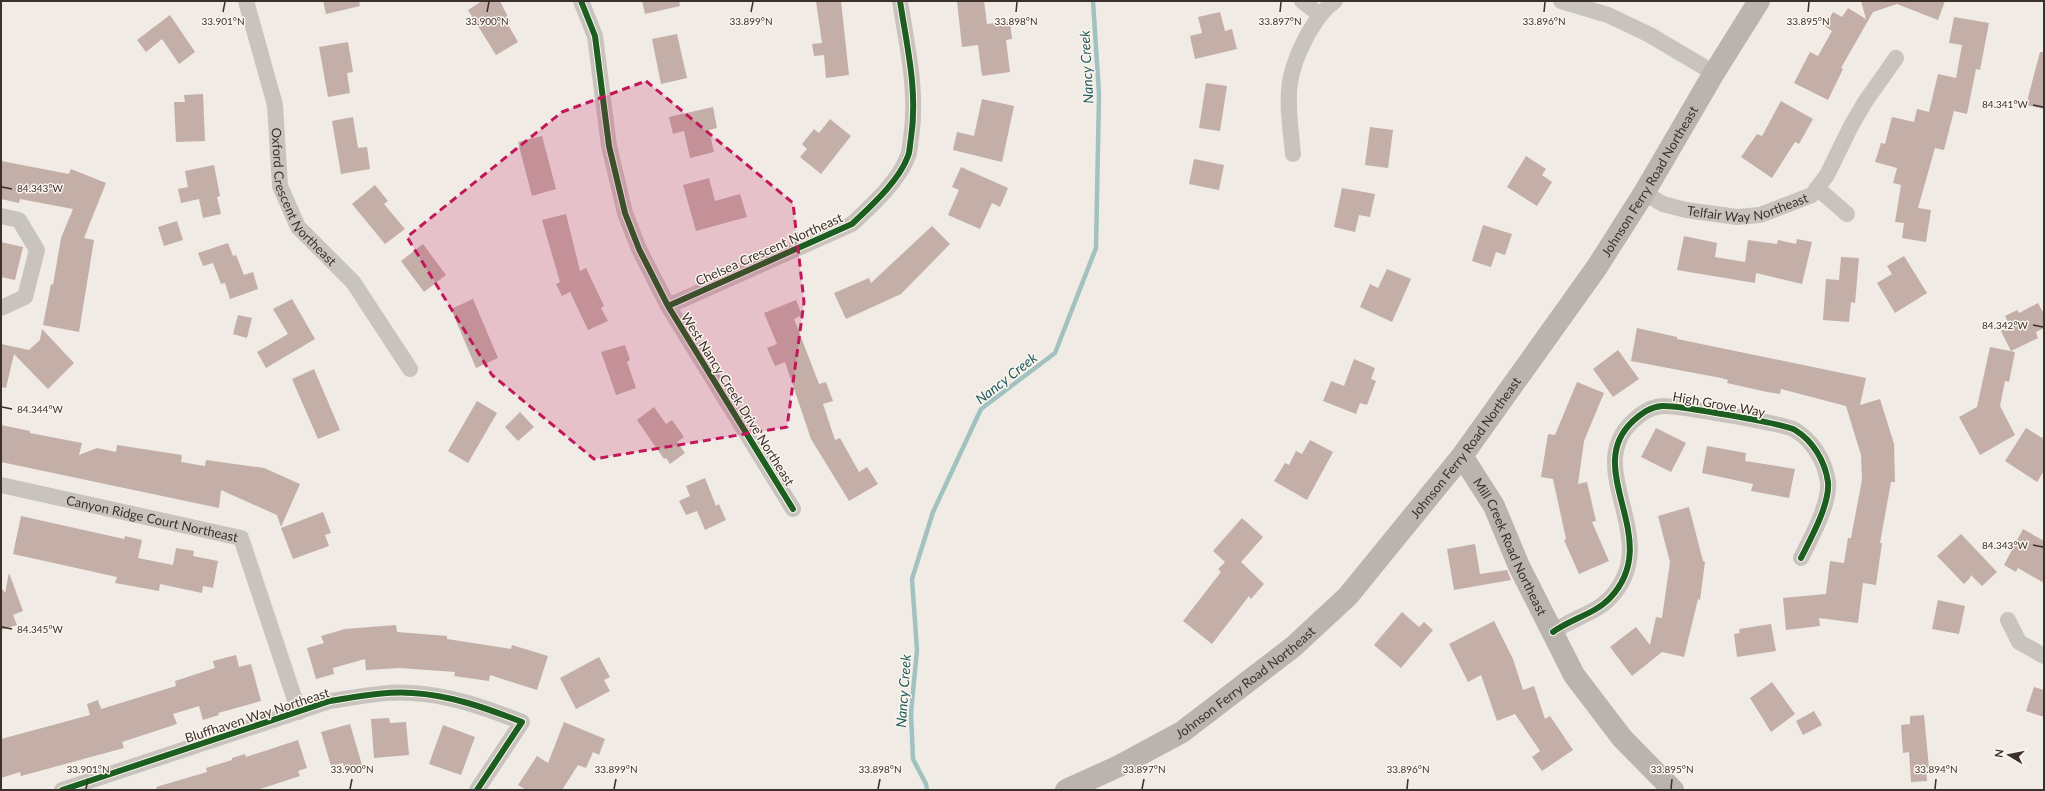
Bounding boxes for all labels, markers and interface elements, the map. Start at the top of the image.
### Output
text: 33.901°N [201,15,245,27]
text: 33.900°N [465,15,509,27]
text: 33.899°N [729,15,773,27]
text: 33.898°N [994,15,1038,27]
text: 33.897°N [1258,15,1302,27]
text: 33.896°N [1522,15,1566,27]
text: 33.895°N [1786,15,1830,27]
water label: Nancy Creek [1076,30,1096,104]
text: 84.341°W [1982,98,2029,110]
street label: Johnson Ferry Road Northeast [1598,103,1701,259]
street label: Oxford Crescent Northeast [268,127,340,269]
text: 84.343°W [17,182,64,194]
street label: Telfair Way Northeast [1686,189,1811,225]
street label: Chelsea Crescent Northeast [693,209,845,289]
street label: West Nancy Creek Drive Northeast [678,310,798,489]
text: 84.342°W [1982,319,2029,331]
water label: Nancy Creek [972,348,1040,407]
street label: Johnson Ferry Road Northeast [1407,373,1524,521]
street label: High Grove Way [1672,388,1767,420]
text: 84.344°W [17,403,64,415]
street label: Mill Creek Road Northeast [1470,475,1551,618]
street label: Canyon Ridge Court Northeast [65,492,240,545]
text: 84.343°W [1982,539,2029,551]
text: 84.345°W [17,623,64,635]
street label: Johnson Ferry Road Northeast [1173,623,1319,742]
water label: Nancy Creek [892,653,914,728]
street label: Bluffhaven Way Northeast [183,684,331,746]
north arrow [1989,735,2029,775]
text: N [1992,748,2006,758]
text: 33.901°N [66,763,110,775]
text: 33.900°N [330,763,374,775]
text: 33.899°N [594,763,638,775]
text: 33.898°N [858,763,902,775]
text: 33.897°N [1122,763,1166,775]
text: 33.896°N [1386,763,1430,775]
text: 33.895°N [1650,763,1694,775]
text: 33.894°N [1914,763,1958,775]

